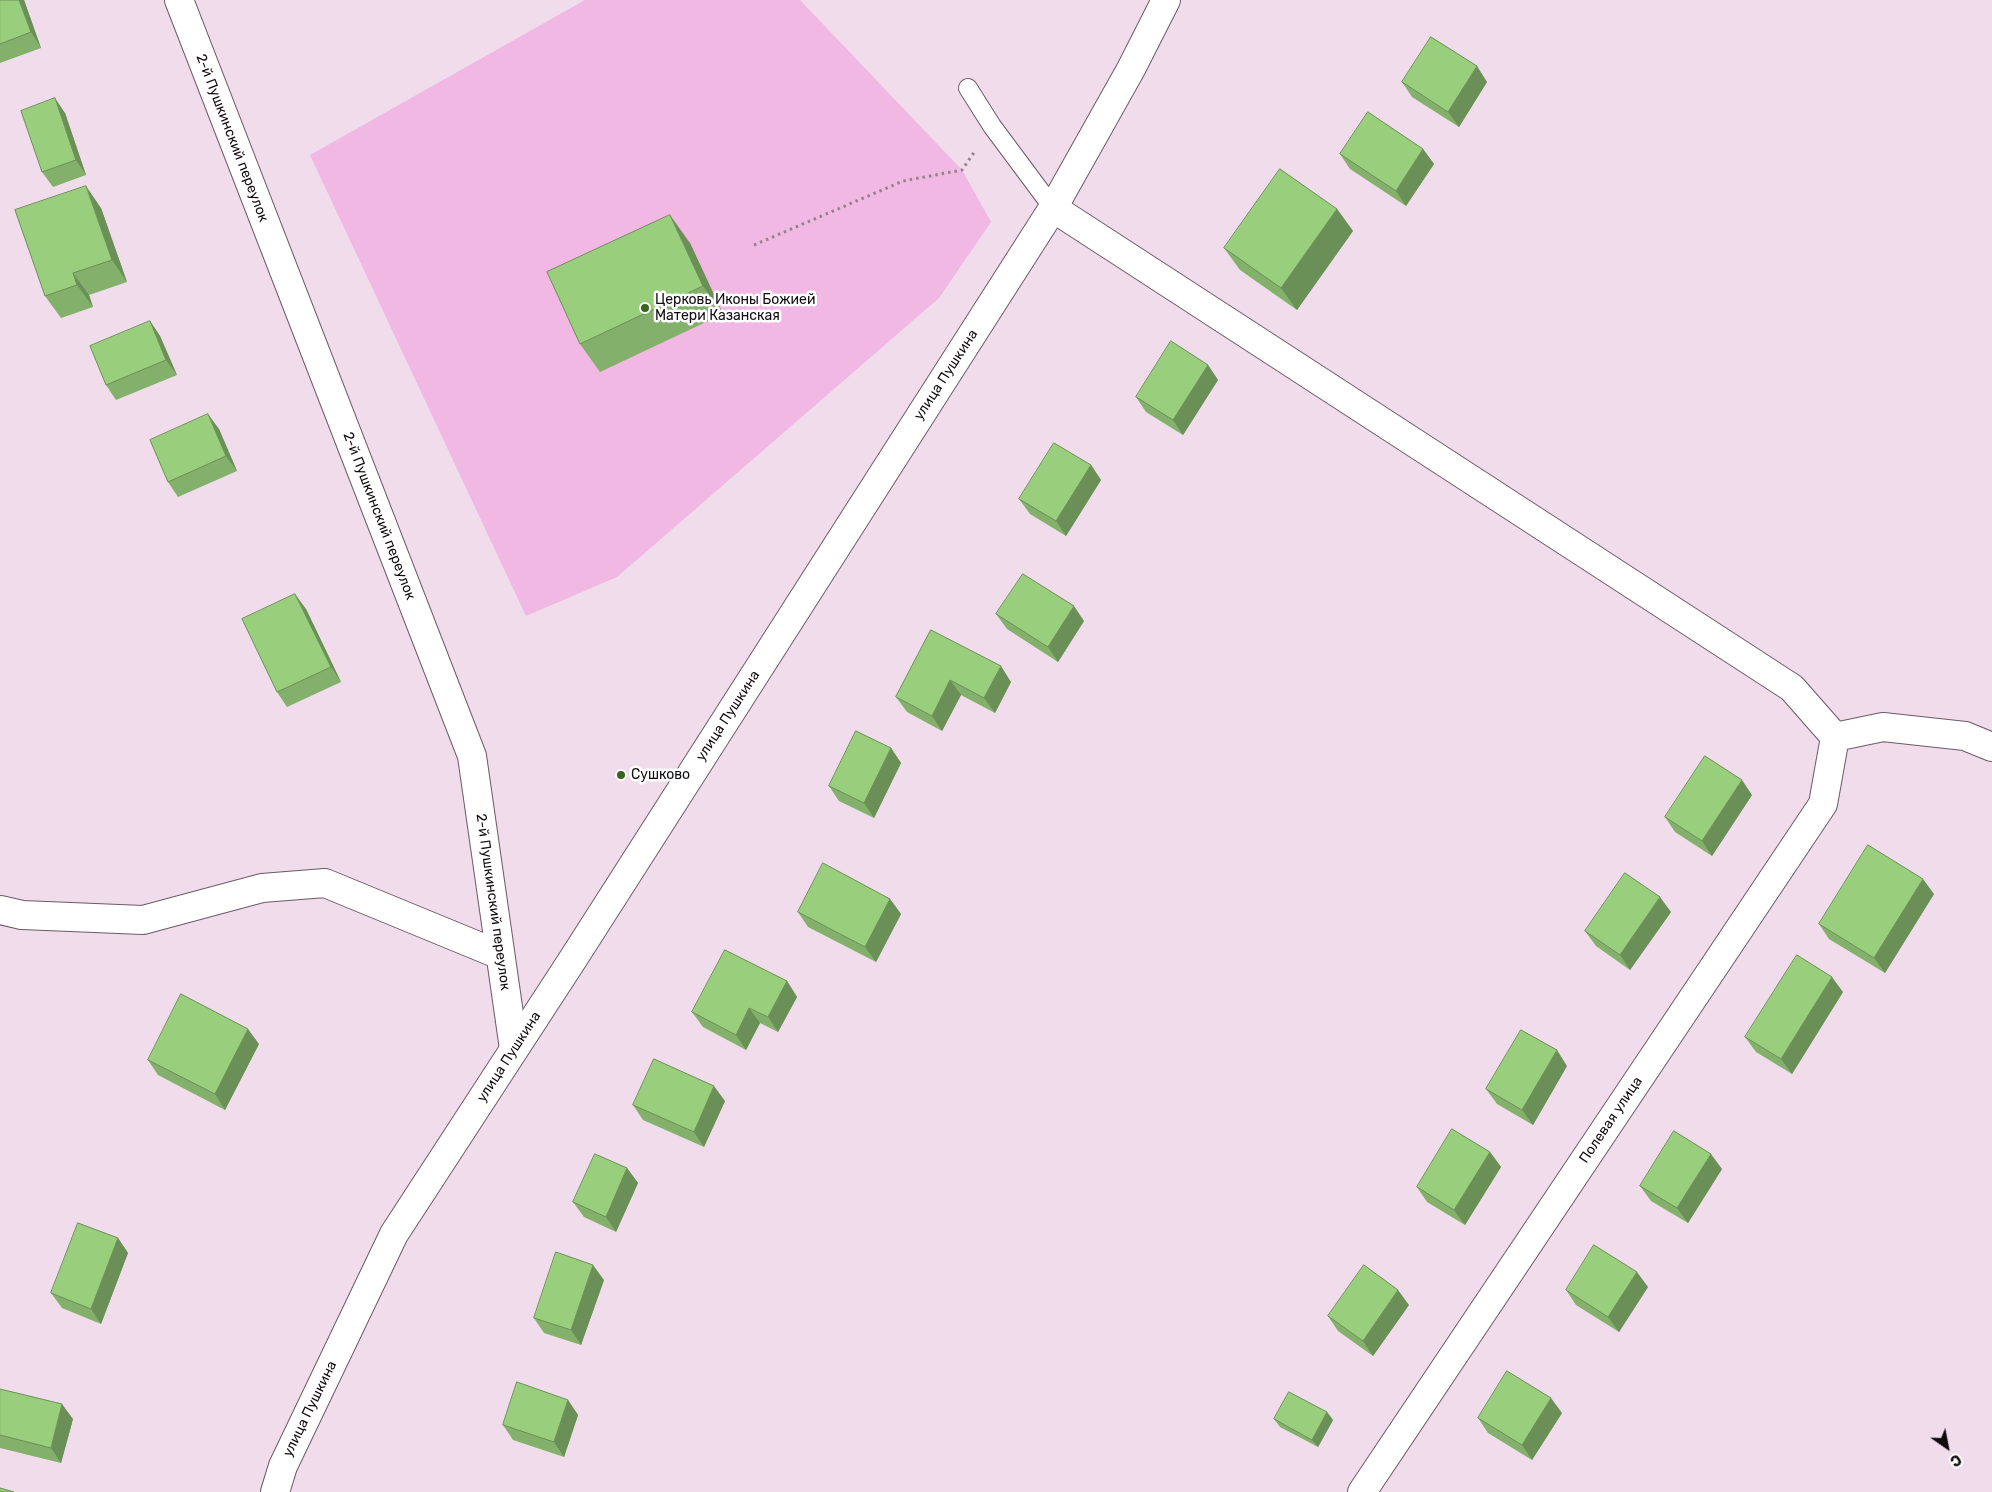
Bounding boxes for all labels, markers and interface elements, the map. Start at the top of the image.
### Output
street label: 2-й Пушкинский переулок [192,52,272,224]
place label: Церковь Иконы Божией Матери Казанская [655,292,815,324]
marker: Церковь Иконы Божией Матери Казанская [639,302,651,314]
street label: улица Пушкина [910,327,982,423]
street label: 2-й Пушкинский переулок [339,430,419,602]
street label: улица Пушкина [692,668,764,764]
place label: Сушково [631,767,690,783]
marker: Сушково [615,769,627,781]
street label: 2-й Пушкинский переулок [472,812,514,992]
street label: улица Пушкина [473,1009,545,1105]
street label: Полевая улица [1576,1074,1646,1166]
street label: улица Пушкина [280,1358,340,1460]
north arrow [1922,1422,1972,1472]
text: С [1947,1450,1964,1470]

